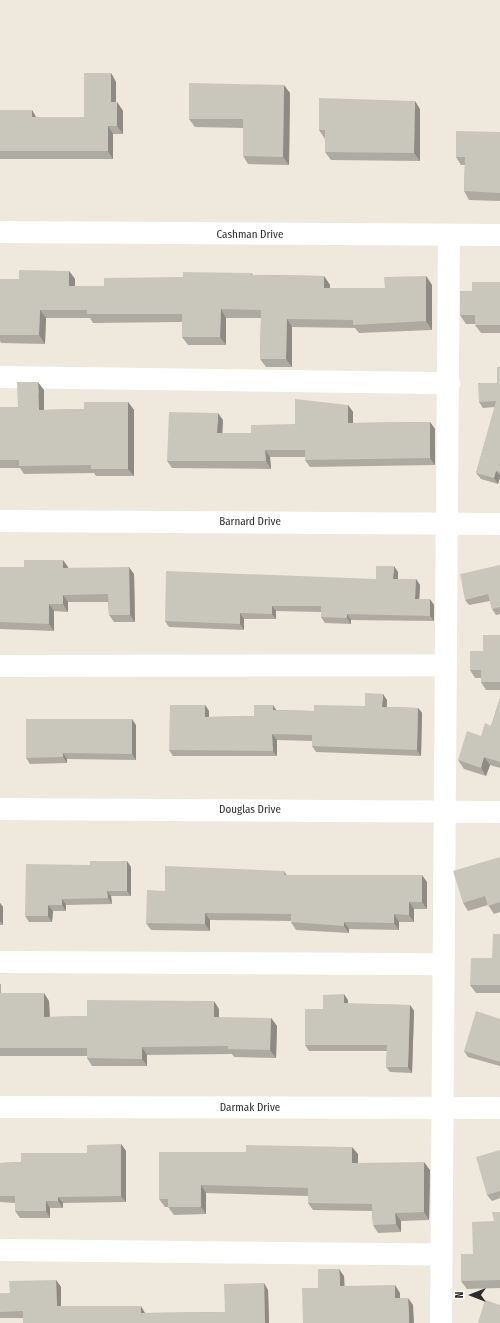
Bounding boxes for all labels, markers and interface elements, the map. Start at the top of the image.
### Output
street label: Cashman Drive [217,228,283,242]
street label: Barnard Drive [219,515,281,529]
street label: Douglas Drive [219,803,281,817]
street label: Darmak Drive [220,1101,280,1115]
north arrow [452,1275,492,1315]
text: N [453,1292,466,1298]

